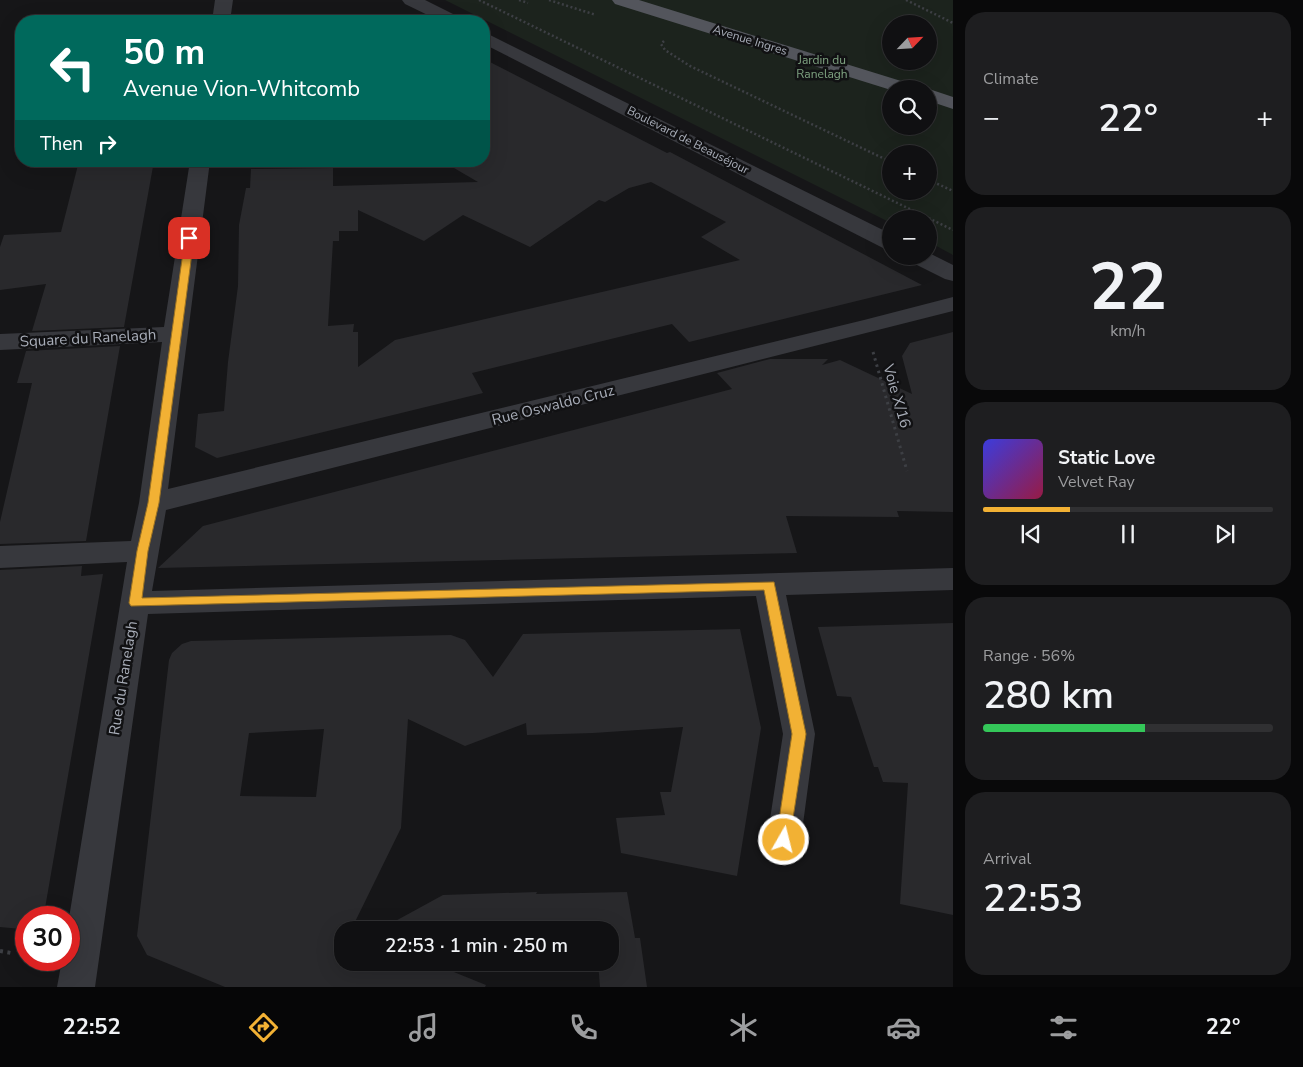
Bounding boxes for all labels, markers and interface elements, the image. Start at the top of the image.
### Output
north arrow [882,15,938,70]
map controls [882,15,937,265]
street label: Avenue Ingres [711,21,789,59]
text: 50 m [123,29,205,76]
icon: left [40,35,105,100]
park label: Jardin du Ranelagh [796,52,848,82]
text: Climate [983,68,1038,90]
text: Avenue Vion-Whitcomb [123,74,360,104]
button: search [882,80,937,135]
text: 22° [1098,93,1158,144]
text: − [983,99,1000,137]
text: + [1256,99,1273,137]
street label: Boulevard de Beauséjour [624,102,752,178]
icon: right [93,130,121,158]
text: Then [40,131,83,157]
button: + [882,145,937,200]
button: − [882,210,937,265]
pin [168,217,210,259]
icon: arrive [175,224,203,252]
text: 22 [1089,243,1167,332]
text: km/h [1110,320,1146,342]
street label: Square du Ranelagh [19,324,157,352]
street label: Voie X/16 [878,361,916,430]
street label: Rue Oswaldo Cruz [490,380,616,430]
text: Static Love [1058,445,1155,471]
text: Velvet Ray [1058,471,1135,493]
icon: previous [1017,520,1045,548]
icon: pause [1114,520,1142,548]
icon: next [1211,520,1239,548]
street label: Rue du Ranelagh [104,619,142,737]
text: Range · 56% [983,645,1075,667]
text: 280 km [983,670,1114,721]
position arrow [757,813,809,865]
text: Arrival [983,848,1031,870]
text: 22:53 [983,873,1083,924]
speed limit sign: 30 [15,906,80,971]
text: 22:53 · 1 min · 250 m [385,933,568,959]
icon: directions [246,1010,281,1045]
icon: music [406,1010,441,1045]
icon: phone [566,1010,601,1045]
icon: climate [726,1010,761,1045]
icon: car [886,1010,921,1045]
icon: filters [1046,1010,1081,1045]
text: 22:52 [62,1012,121,1042]
text: 22° [1206,1012,1240,1042]

